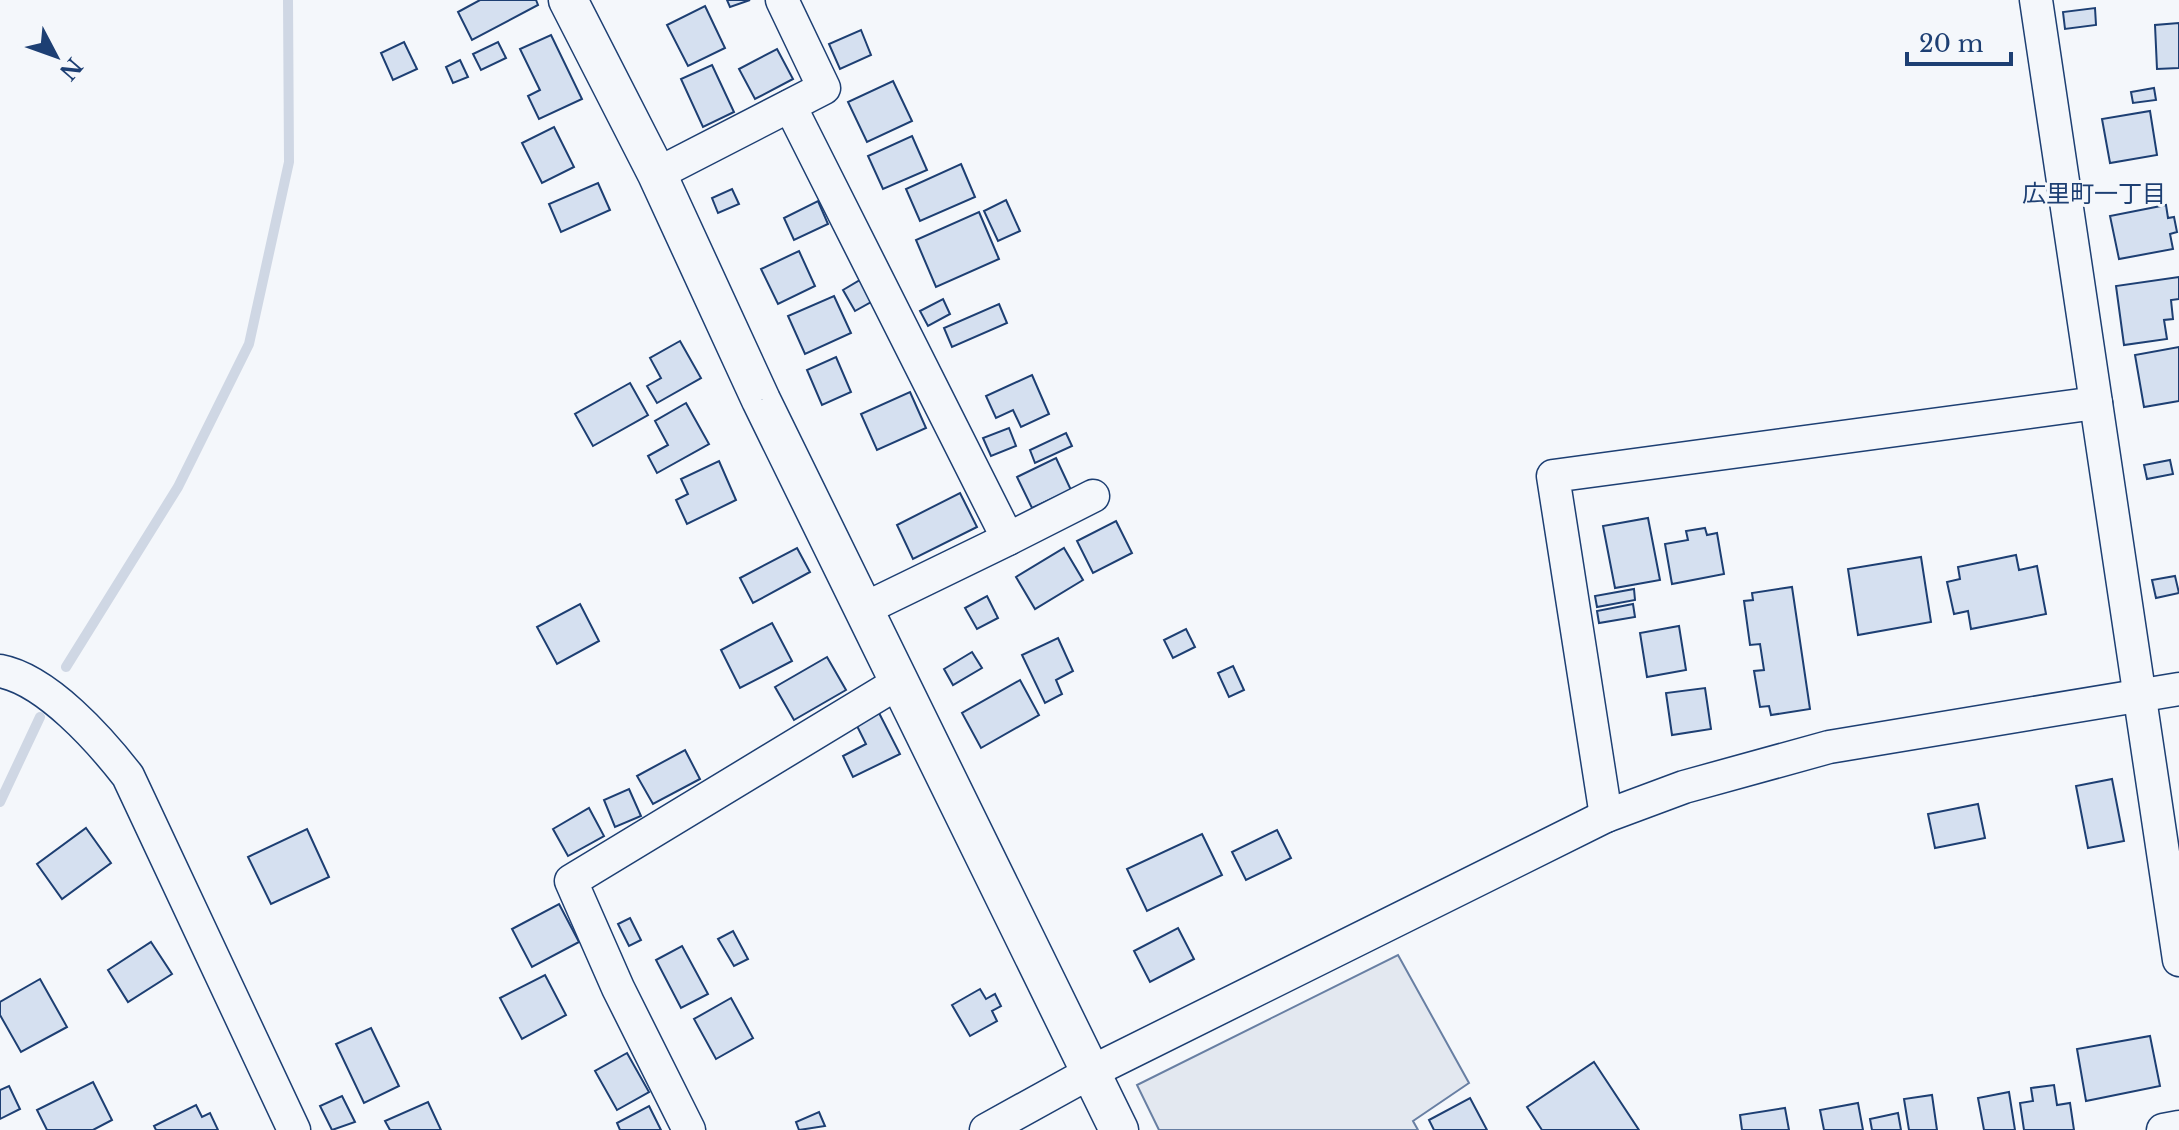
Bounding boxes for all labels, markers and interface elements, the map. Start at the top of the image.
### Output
north arrow [16,16,96,96]
scale bar [1907,16,2011,66]
text: 20 m [1919,29,1984,58]
text: N [54,52,88,86]
district label: 広里町一丁目 [2022,179,2166,208]

